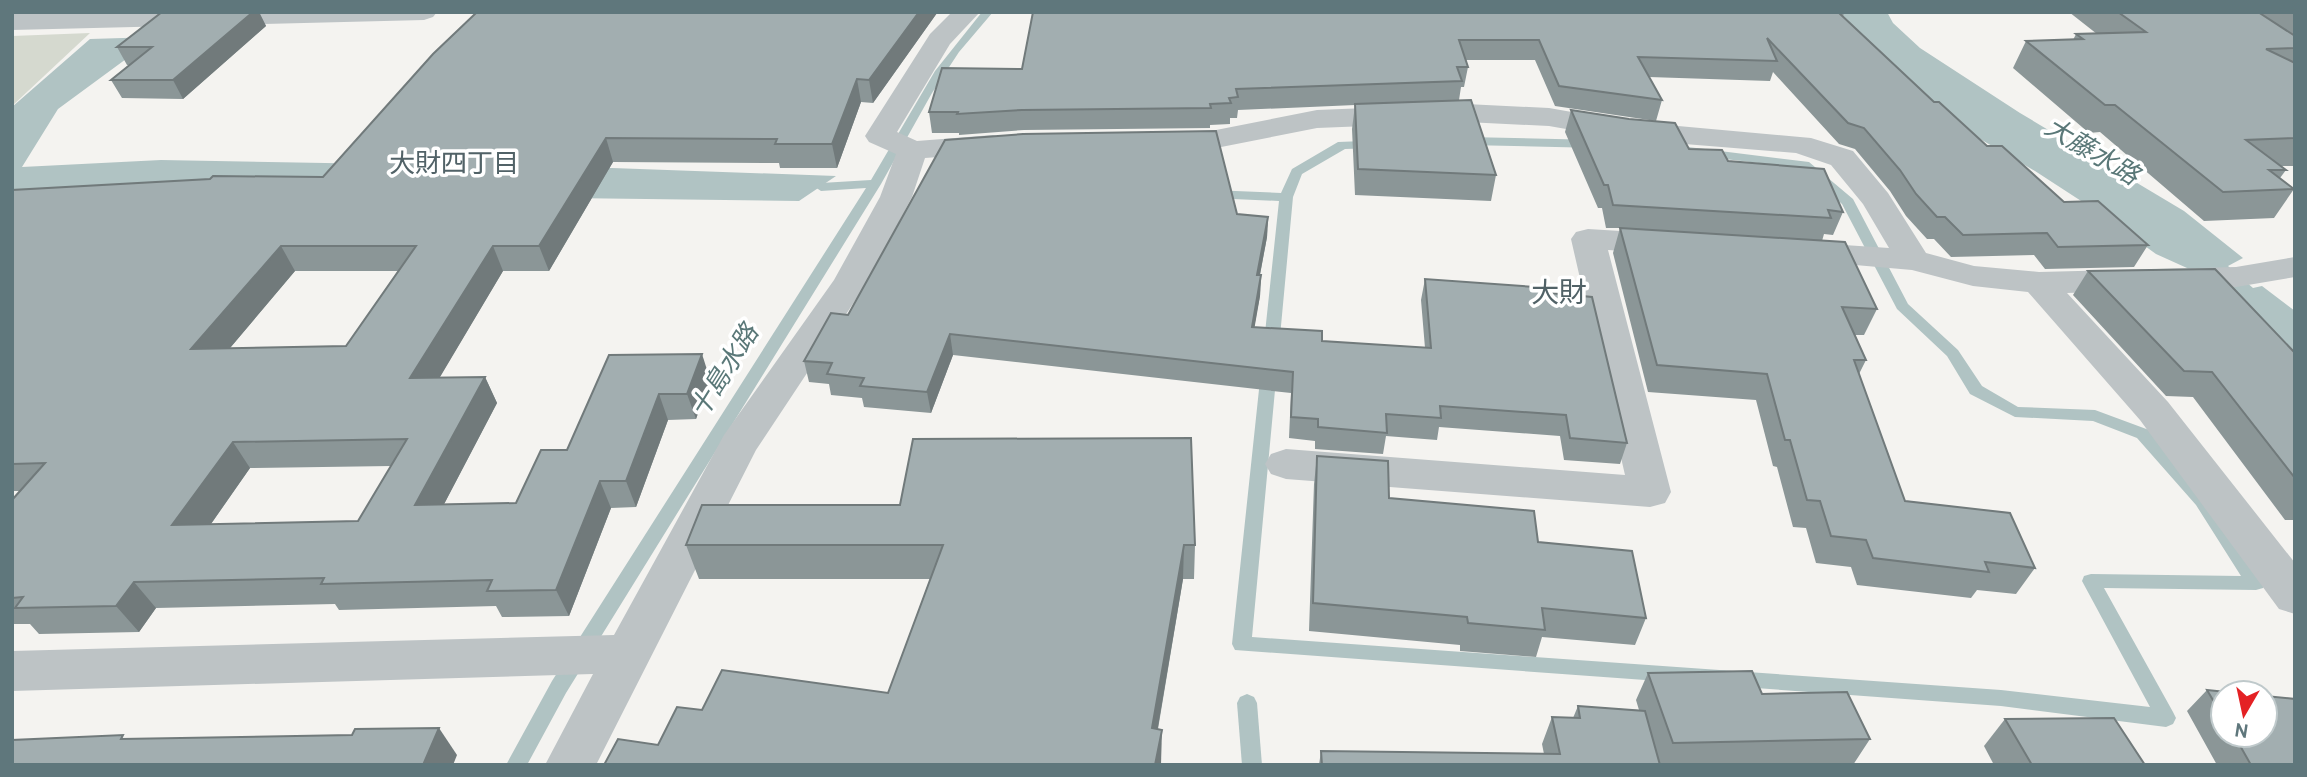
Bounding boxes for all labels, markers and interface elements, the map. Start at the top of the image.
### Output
water label: 大藤水路 [2038,112,2146,195]
district label: 大財四丁目 [389,149,519,182]
district label: 大財 [1531,277,1587,313]
water label: 十島水路 [684,317,769,425]
north arrow [2209,679,2279,749]
text: N [2233,716,2250,742]

